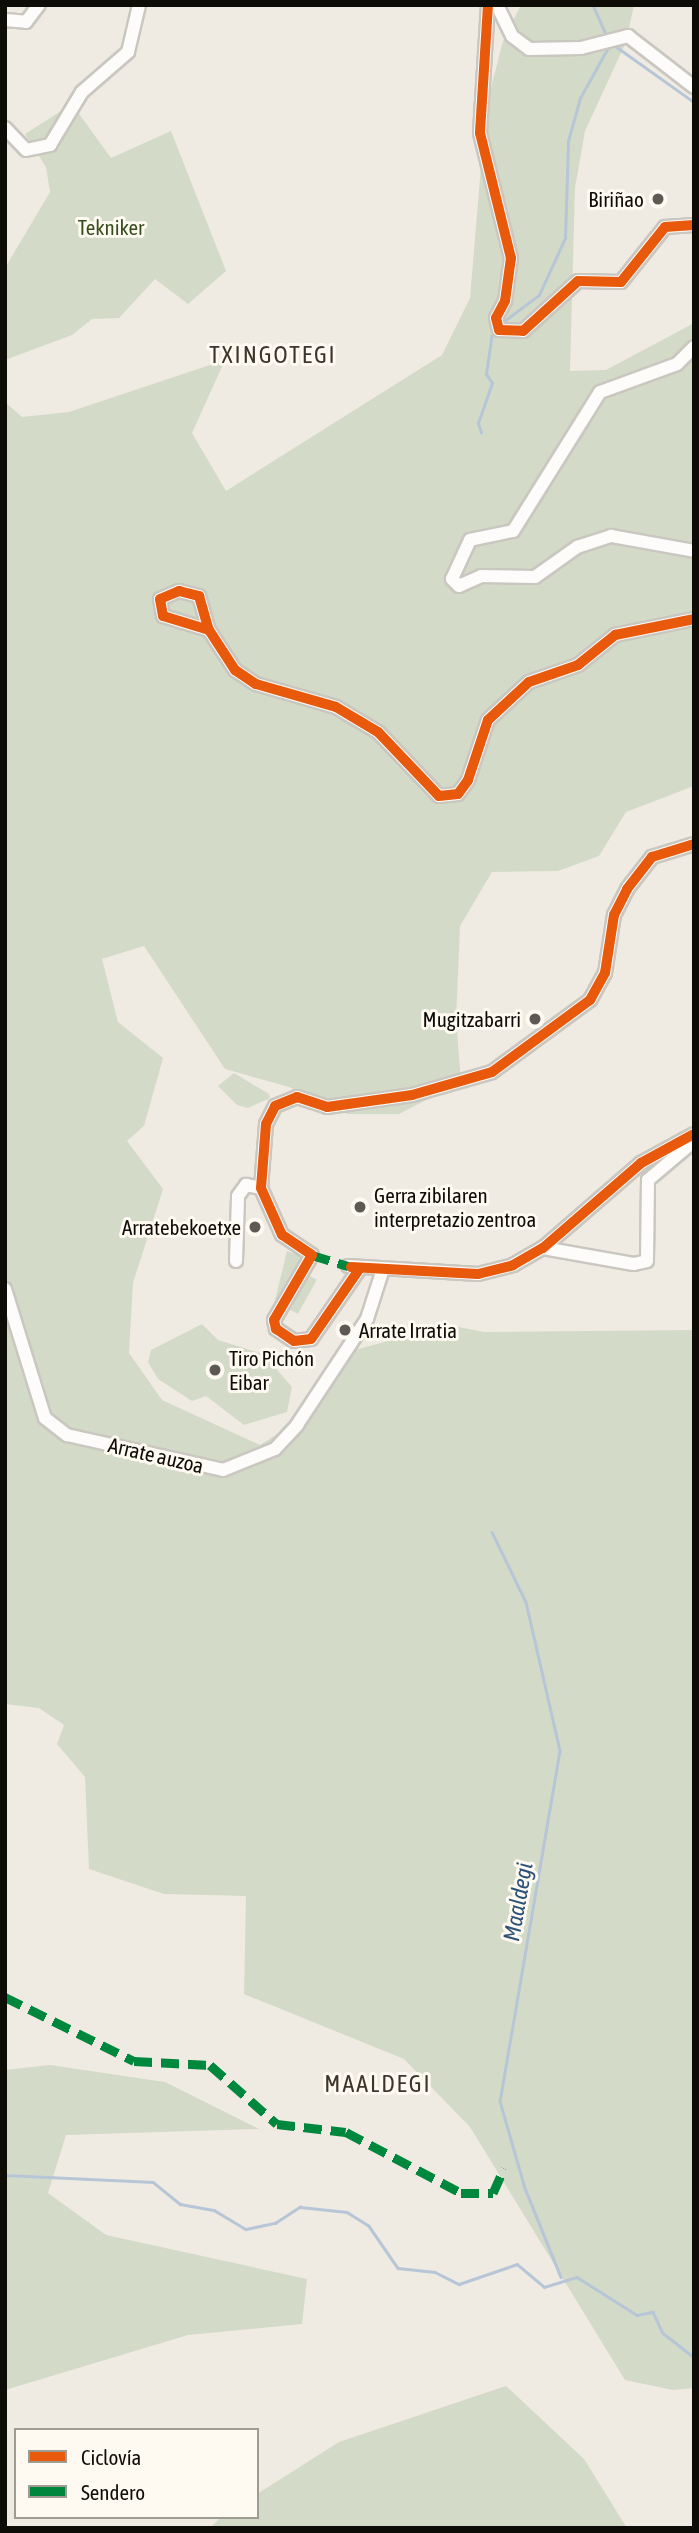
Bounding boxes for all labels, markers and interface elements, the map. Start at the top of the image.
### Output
place label: Biriñao [588,186,644,212]
marker: Biriñao [650,191,666,207]
park label: Tekniker [78,214,144,240]
district label: TXINGOTEGI [211,341,335,369]
place label: Mugitzabarri [423,1006,521,1032]
marker: Mugitzabarri [527,1011,543,1027]
place label: Gerra zibilaren interpretazio zentroa [374,1182,536,1232]
marker: Gerra zibilaren interpretazio zentroa [352,1199,368,1215]
place label: Arratebekoetxe [122,1214,241,1240]
marker: Arratebekoetxe [247,1219,263,1235]
place label: Arrate Irratia [359,1317,457,1343]
marker: Arrate Irratia [337,1322,353,1338]
place label: Tiro Pichón Eibar [229,1345,314,1395]
marker: Tiro Pichón Eibar [207,1362,223,1378]
street label: Arrate auzoa [106,1432,206,1478]
water label: Maaldegi [498,1860,538,1944]
district label: MAALDEGI [325,2070,431,2098]
legend [14,2428,259,2519]
text: Ciclovía [81,2445,141,2469]
text: Sendero [81,2480,145,2504]

